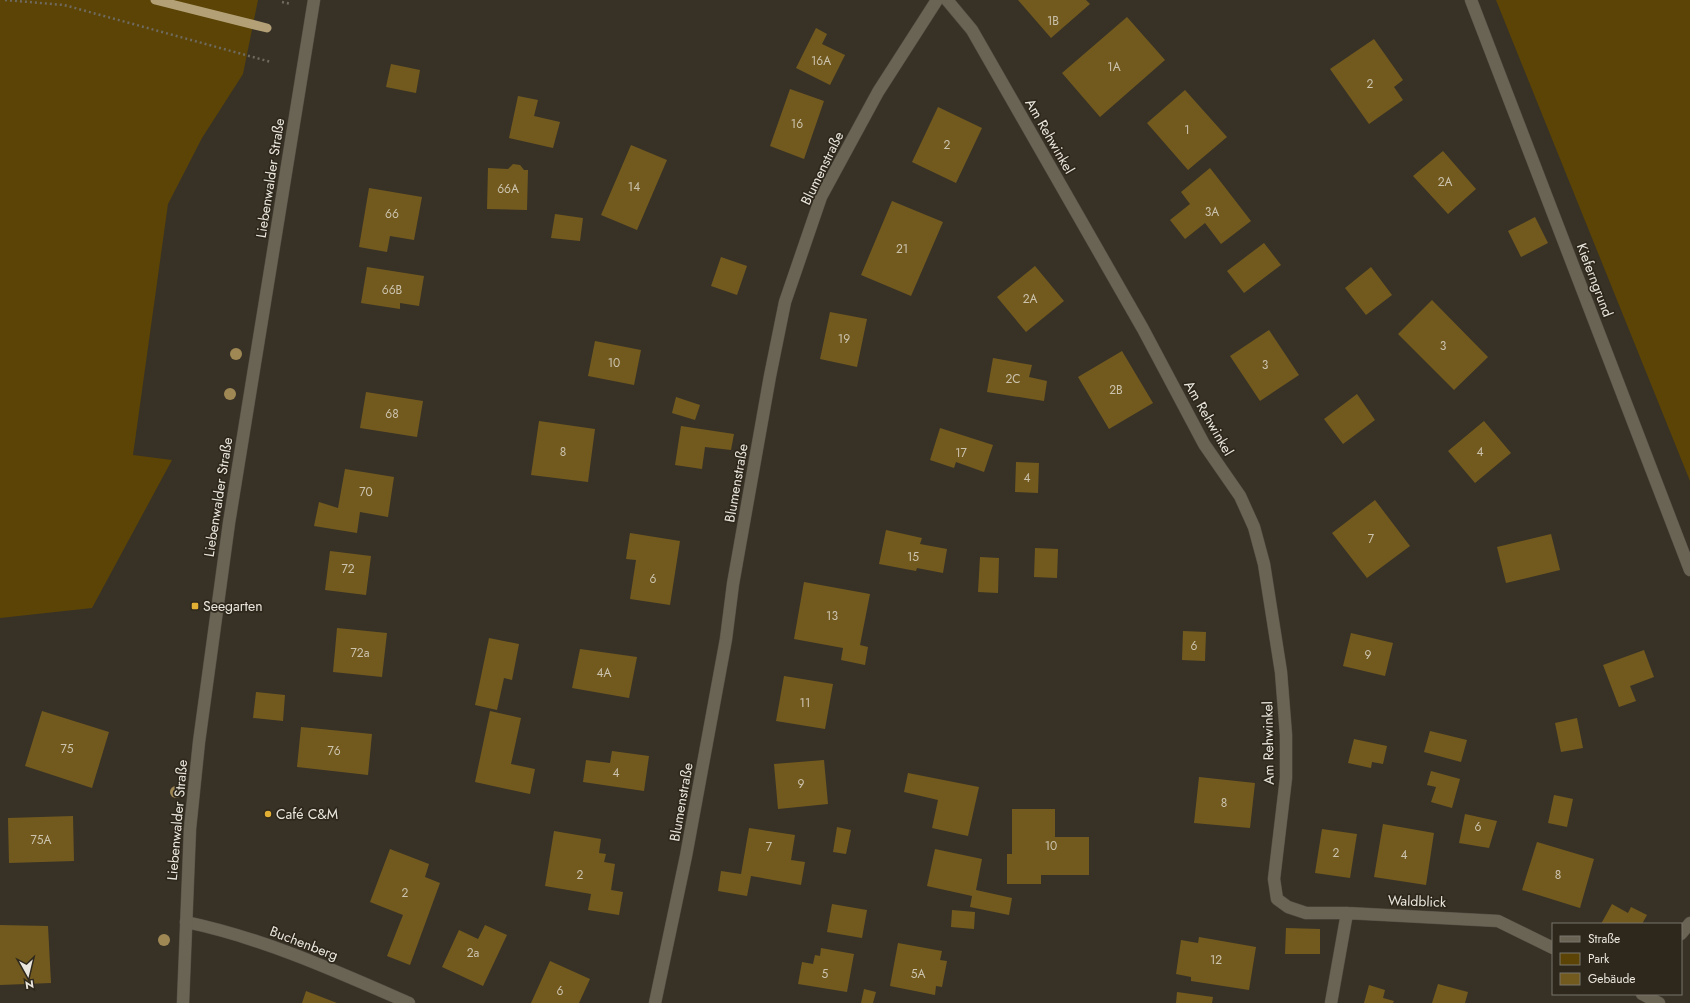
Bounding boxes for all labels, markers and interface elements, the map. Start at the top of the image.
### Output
house number: 1B [1047,12,1059,30]
house number: 16A [811,52,831,70]
house number: 1A [1107,58,1121,76]
house number: 2 [1367,75,1374,93]
street label: Am Rehwinkel [1020,95,1080,177]
house number: 16 [791,115,803,133]
street label: Liebenwalder Straße [251,117,289,239]
house number: 1 [1184,121,1190,139]
street label: Blumenstraße [796,128,848,208]
house number: 2 [944,136,951,154]
house number: 2A [1438,173,1452,191]
house number: 14 [628,178,640,196]
house number: 66A [497,180,519,198]
house number: 3A [1205,203,1219,221]
house number: 66 [385,205,399,223]
house number: 21 [896,240,908,258]
street label: Kieferngrund [1572,240,1618,320]
house number: 66B [382,281,403,299]
house number: 2A [1023,290,1037,308]
house number: 19 [838,330,850,348]
house number: 3 [1440,337,1447,355]
house number: 10 [608,354,620,372]
house number: 3 [1262,356,1269,374]
house number: 2C [1005,370,1021,388]
street label: Am Rehwinkel [1179,377,1239,459]
house number: 2B [1109,381,1123,399]
house number: 68 [385,405,399,423]
street label: Liebenwalder Straße [199,436,237,558]
street label: Blumenstraße [719,442,753,524]
house number: 8 [560,443,566,461]
house number: 4 [1477,443,1484,461]
house number: 17 [955,444,968,462]
house number: 4 [1024,469,1031,487]
house number: 70 [359,483,373,501]
house number: 7 [1368,530,1375,548]
house number: 15 [907,548,919,566]
house number: 72 [341,560,355,578]
house number: 6 [650,570,657,588]
place label: Seegarten [203,596,263,616]
marker: Seegarten [190,601,200,611]
house number: 13 [826,607,838,625]
house number: 6 [1191,637,1198,655]
house number: 72a [351,644,370,662]
house number: 9 [1365,646,1372,664]
house number: 4A [597,664,612,682]
house number: 11 [800,694,810,712]
street label: Am Rehwinkel [1257,701,1279,785]
house number: 75 [60,740,74,758]
house number: 76 [327,742,341,760]
street label: Liebenwalder Straße [162,759,192,881]
street label: Blumenstraße [664,761,698,843]
house number: 4 [613,764,620,782]
house number: 9 [798,775,805,793]
house number: 8 [1221,794,1227,812]
place label: Café C&M [276,804,338,824]
marker: Café C&M [263,809,273,819]
house number: 6 [1475,818,1482,836]
house number: 75A [31,831,52,849]
house number: 10 [1045,837,1057,855]
house number: 7 [766,838,773,856]
house number: 2 [1333,844,1340,862]
house number: 4 [1401,846,1408,864]
house number: 2 [577,866,584,884]
house number: 8 [1555,866,1561,884]
house number: 2 [402,884,409,902]
street label: Waldblick [1388,890,1447,912]
street label: Buchenberg [267,921,341,965]
legend [1552,923,1682,995]
text: Straße [1588,930,1620,948]
house number: 2a [467,944,480,962]
text: Park [1588,950,1610,968]
house number: 12 [1210,951,1222,969]
north arrow [8,955,48,995]
house number: 5 [822,965,829,983]
house number: 5A [911,965,925,983]
text: Gebäude [1588,970,1635,988]
text: N [24,976,35,993]
house number: 6 [557,982,564,1000]

